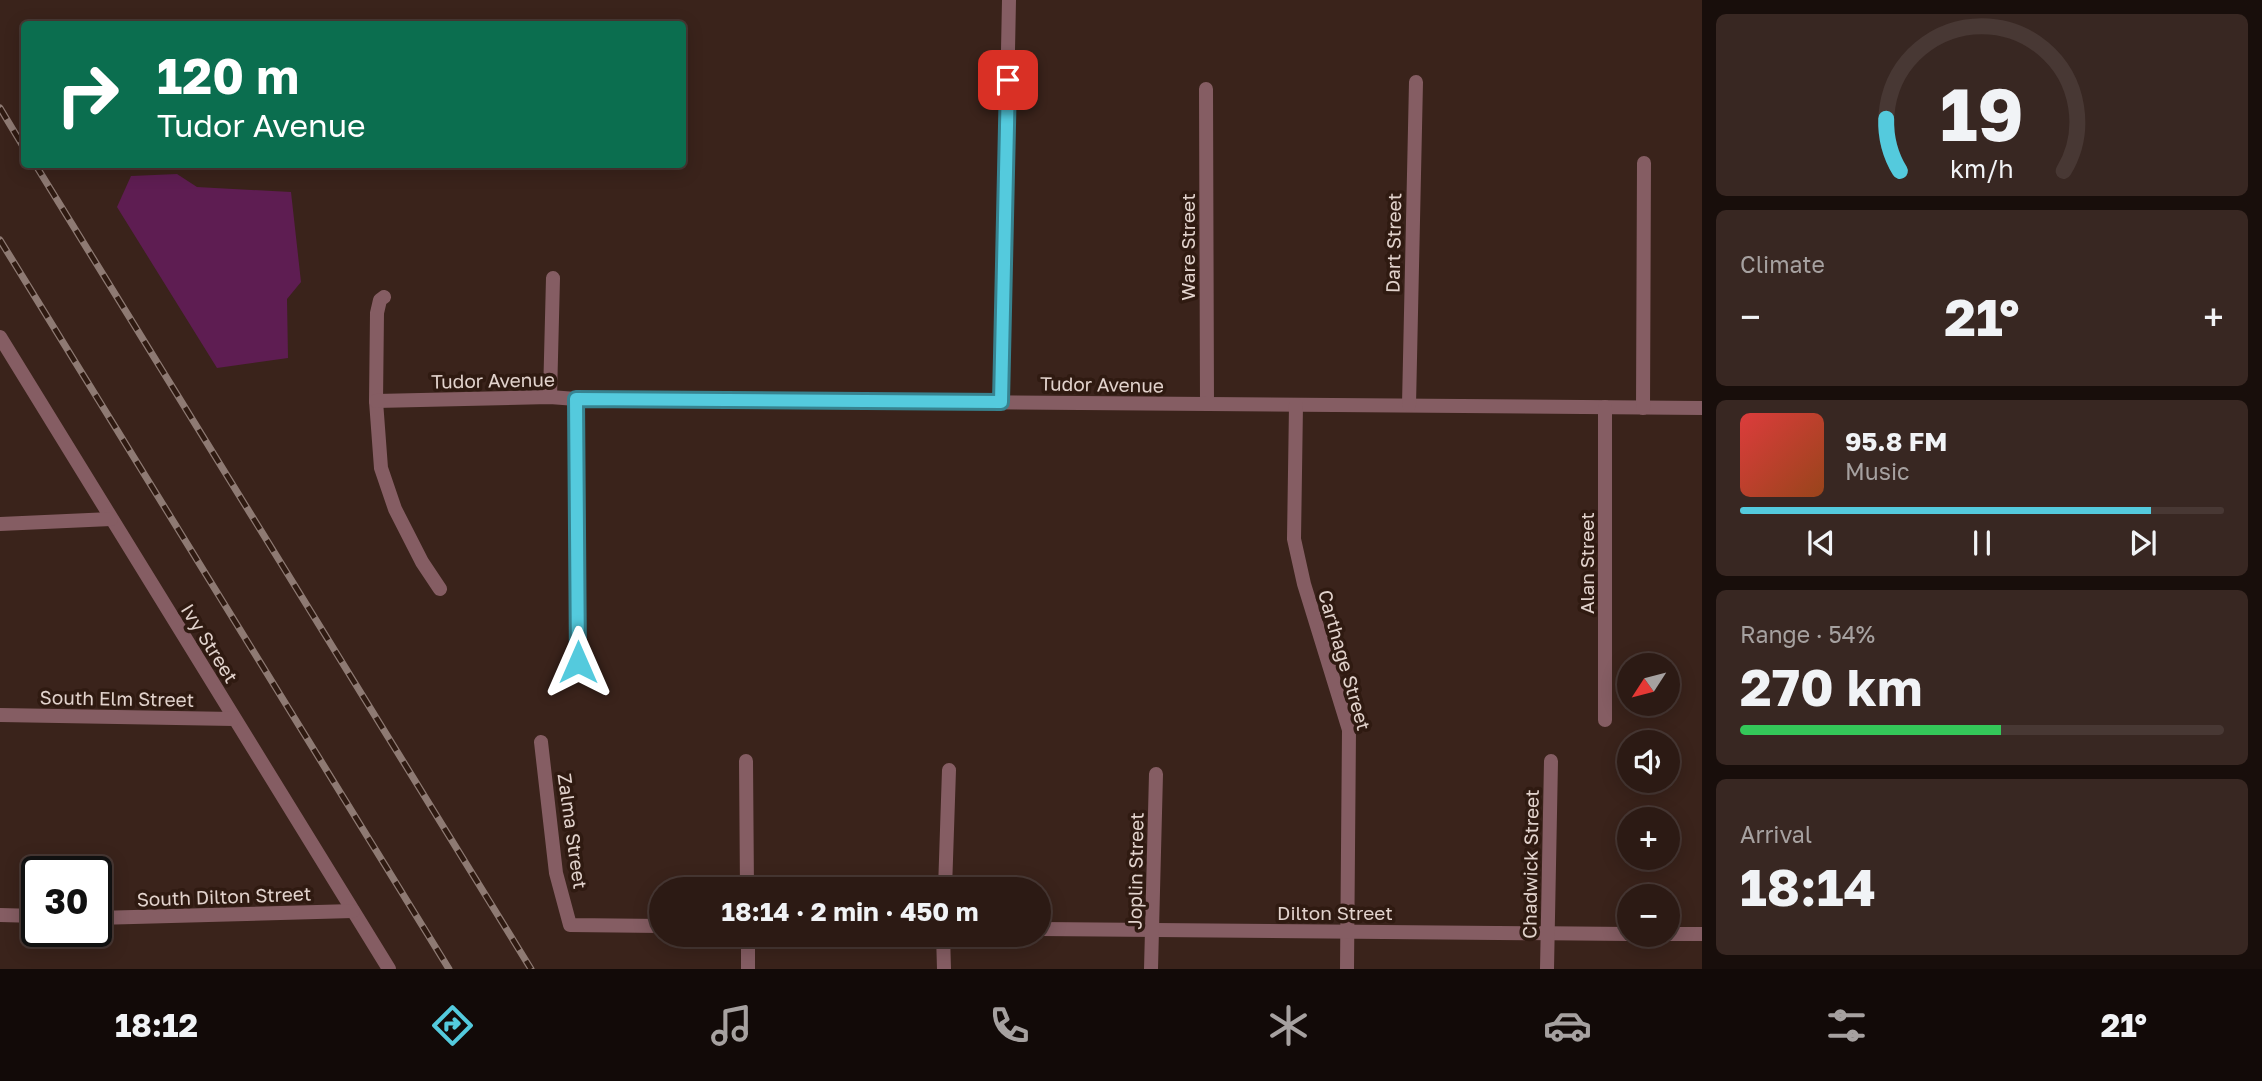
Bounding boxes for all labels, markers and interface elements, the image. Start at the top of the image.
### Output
text: 120 m [157,46,299,105]
icon: right [42,49,133,140]
pin [978,50,1038,110]
icon: arrive [989,61,1027,99]
text: 19 [1940,70,2024,157]
text: Tudor Avenue [157,106,366,144]
text: km/h [1950,153,2014,184]
street label: Ware Street [1176,193,1199,301]
street label: Dart Street [1381,193,1405,293]
text: Climate [1740,250,1825,278]
text: 21° [1944,285,2020,347]
text: − [1740,294,1761,339]
text: + [2203,294,2224,339]
street label: Tudor Avenue [431,367,555,393]
street label: Tudor Avenue [1040,371,1164,397]
text: 95.8 FM [1845,426,1947,457]
text: Music [1845,457,1910,485]
street label: Alan Street [1575,512,1598,614]
icon: previous [1802,524,1840,562]
icon: pause [1963,524,2001,562]
icon: next [2124,524,2162,562]
street label: Carthage Street [1314,587,1376,733]
street label: Ivy Street [177,599,243,687]
text: Range · 54% [1740,620,1875,648]
position arrow [541,625,615,699]
north arrow [1617,653,1680,716]
map controls [1617,653,1680,947]
text: 270 km [1740,655,1923,717]
street label: South Elm Street [40,685,194,711]
button: sound [1617,730,1680,793]
street label: Zalma Street [553,772,593,890]
street label: Chadwick Street [1517,789,1543,939]
button: + [1617,807,1680,870]
street label: Joplin Street [1122,812,1148,930]
text: Arrival [1740,820,1812,848]
text: 18:14 [1740,855,1876,917]
speed limit sign: 30 [21,856,112,947]
street label: South Dilton Street [136,881,312,911]
button: − [1617,884,1680,947]
text: 18:14 · 2 min · 450 m [722,896,978,927]
street label: Dilton Street [1277,901,1393,924]
icon: directions [428,1001,477,1050]
icon: music [707,1001,756,1050]
icon: phone [985,1001,1034,1050]
icon: climate [1264,1001,1313,1050]
icon: car [1543,1001,1592,1050]
icon: filters [1822,1001,1871,1050]
text: 18:12 [115,1006,198,1044]
text: 21° [2101,1006,2147,1044]

